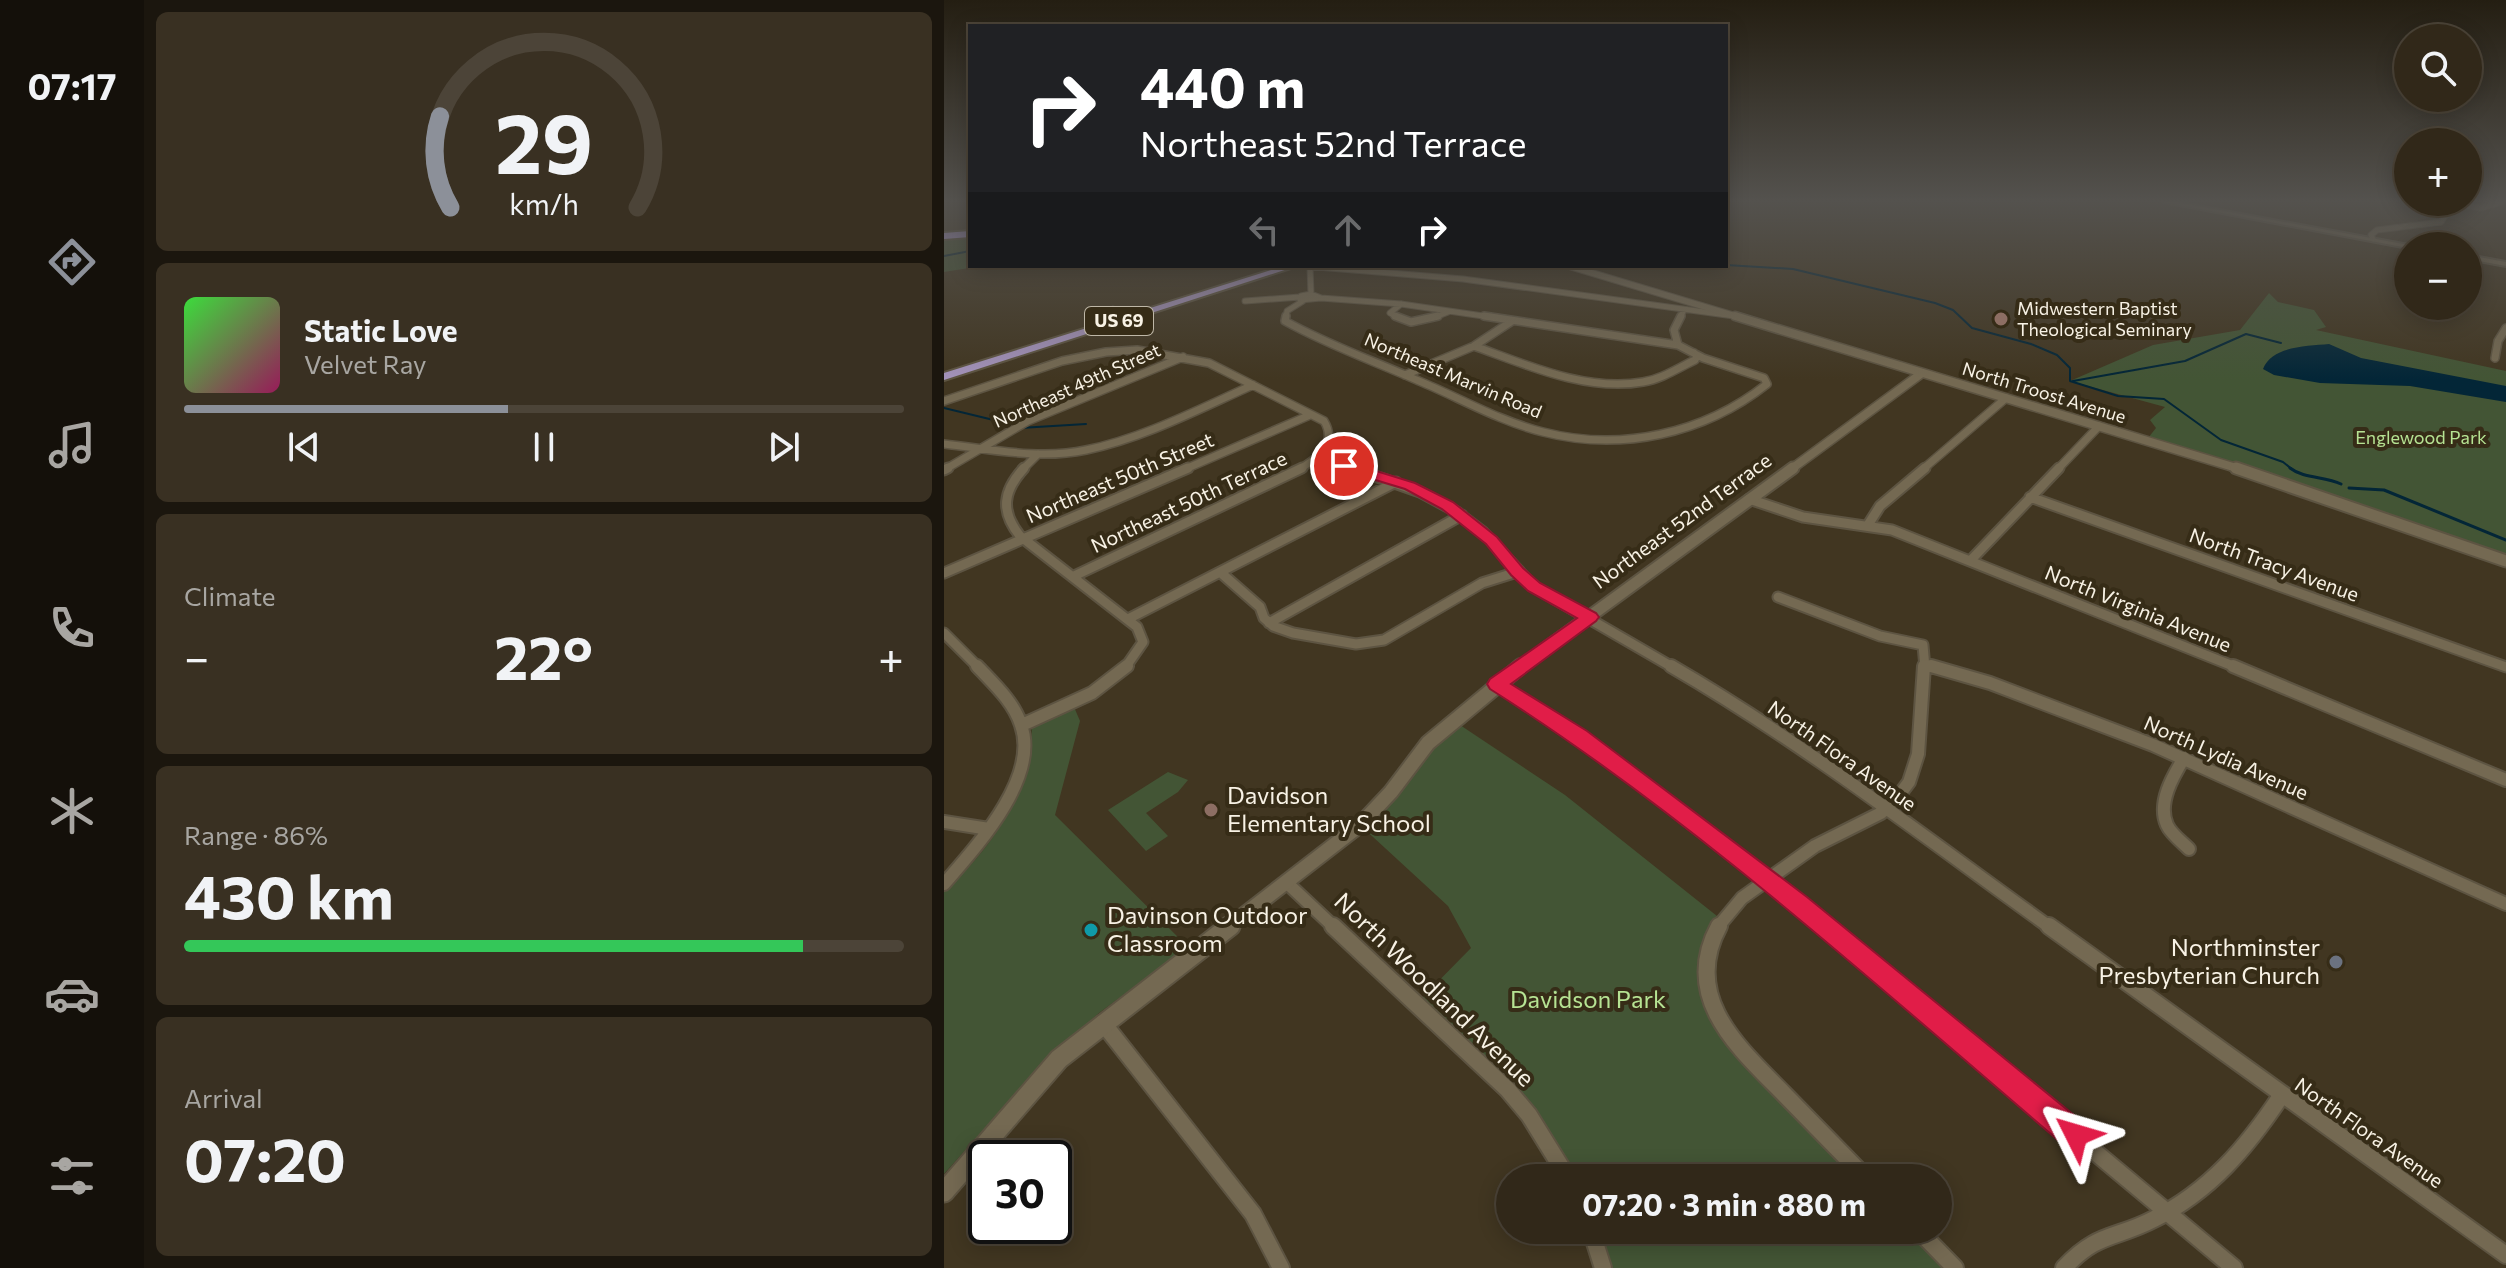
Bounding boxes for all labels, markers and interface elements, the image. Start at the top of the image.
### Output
map controls [2394,24,2482,320]
button: search [2394,24,2482,112]
text: 440 m [1140,51,1305,120]
icon: right [1008,56,1112,160]
text: 07:17 [28,63,116,107]
text: 29 [495,88,593,190]
text: Northeast 52nd Terrace [1140,120,1526,164]
button: + [2394,128,2482,216]
text: km/h [509,186,579,221]
icon: left [1242,208,1286,252]
icon: ahead [1326,208,1370,252]
icon: right [1410,208,1454,252]
button: − [2394,232,2482,320]
icon: directions [44,234,100,290]
place label: Midwestern Baptist Theological Seminary [2017,297,2192,340]
road number: US 69 [1085,307,1153,335]
marker: Midwestern Baptist Theological Seminary [1992,310,2010,328]
text: Static Love [304,311,458,348]
street label: Northeast Marvin Road [1361,328,1545,422]
street label: Northeast 49th Street [990,338,1164,432]
text: Velvet Ray [304,348,427,379]
street label: North Troost Avenue [1960,357,2129,427]
icon: music [44,417,100,473]
icon: previous [282,425,326,469]
icon: pause [522,425,566,469]
icon: next [762,425,806,469]
park label: Englewood Park [2355,426,2487,448]
street label: Northeast 50th Street [1022,427,1217,527]
pin [1310,432,1378,500]
icon: arrive [1322,444,1366,488]
street label: Northeast 50th Terrace [1087,445,1290,557]
street label: Northeast 52nd Terrace [1588,447,1775,593]
street label: North Tracy Avenue [2186,522,2362,606]
street label: North Virginia Avenue [2042,560,2235,656]
text: Climate [184,580,276,611]
icon: phone [44,600,100,656]
text: 22° [494,619,593,692]
text: − [184,629,209,683]
text: + [878,629,904,683]
street label: North Flora Avenue [1764,695,1921,815]
street label: North Lydia Avenue [2141,710,2312,804]
place label: Davidson Elementary School [1227,780,1431,837]
icon: climate [44,783,100,839]
marker: Davidson Elementary School [1202,801,1220,819]
text: Range · 86% [184,819,328,850]
text: 430 km [184,858,394,931]
street label: North Woodland Avenue [1329,886,1541,1092]
place label: Davinson Outdoor Classroom [1107,900,1308,957]
marker: Davinson Outdoor Classroom [1082,921,1100,939]
place label: Northminster Presbyterian Church [2099,932,2320,989]
marker: Northminster Presbyterian Church [2327,953,2345,971]
icon: car [44,966,100,1022]
park label: Davidson Park [1510,984,1666,1013]
street label: North Flora Avenue [2291,1072,2448,1192]
text: Arrival [184,1082,263,1113]
position arrow [2034,1093,2118,1177]
text: 07:20 [184,1121,346,1194]
speed limit sign: 30 [968,1140,1072,1244]
icon: filters [44,1148,100,1204]
text: 07:20 · 3 min · 880 m [1582,1185,1866,1222]

